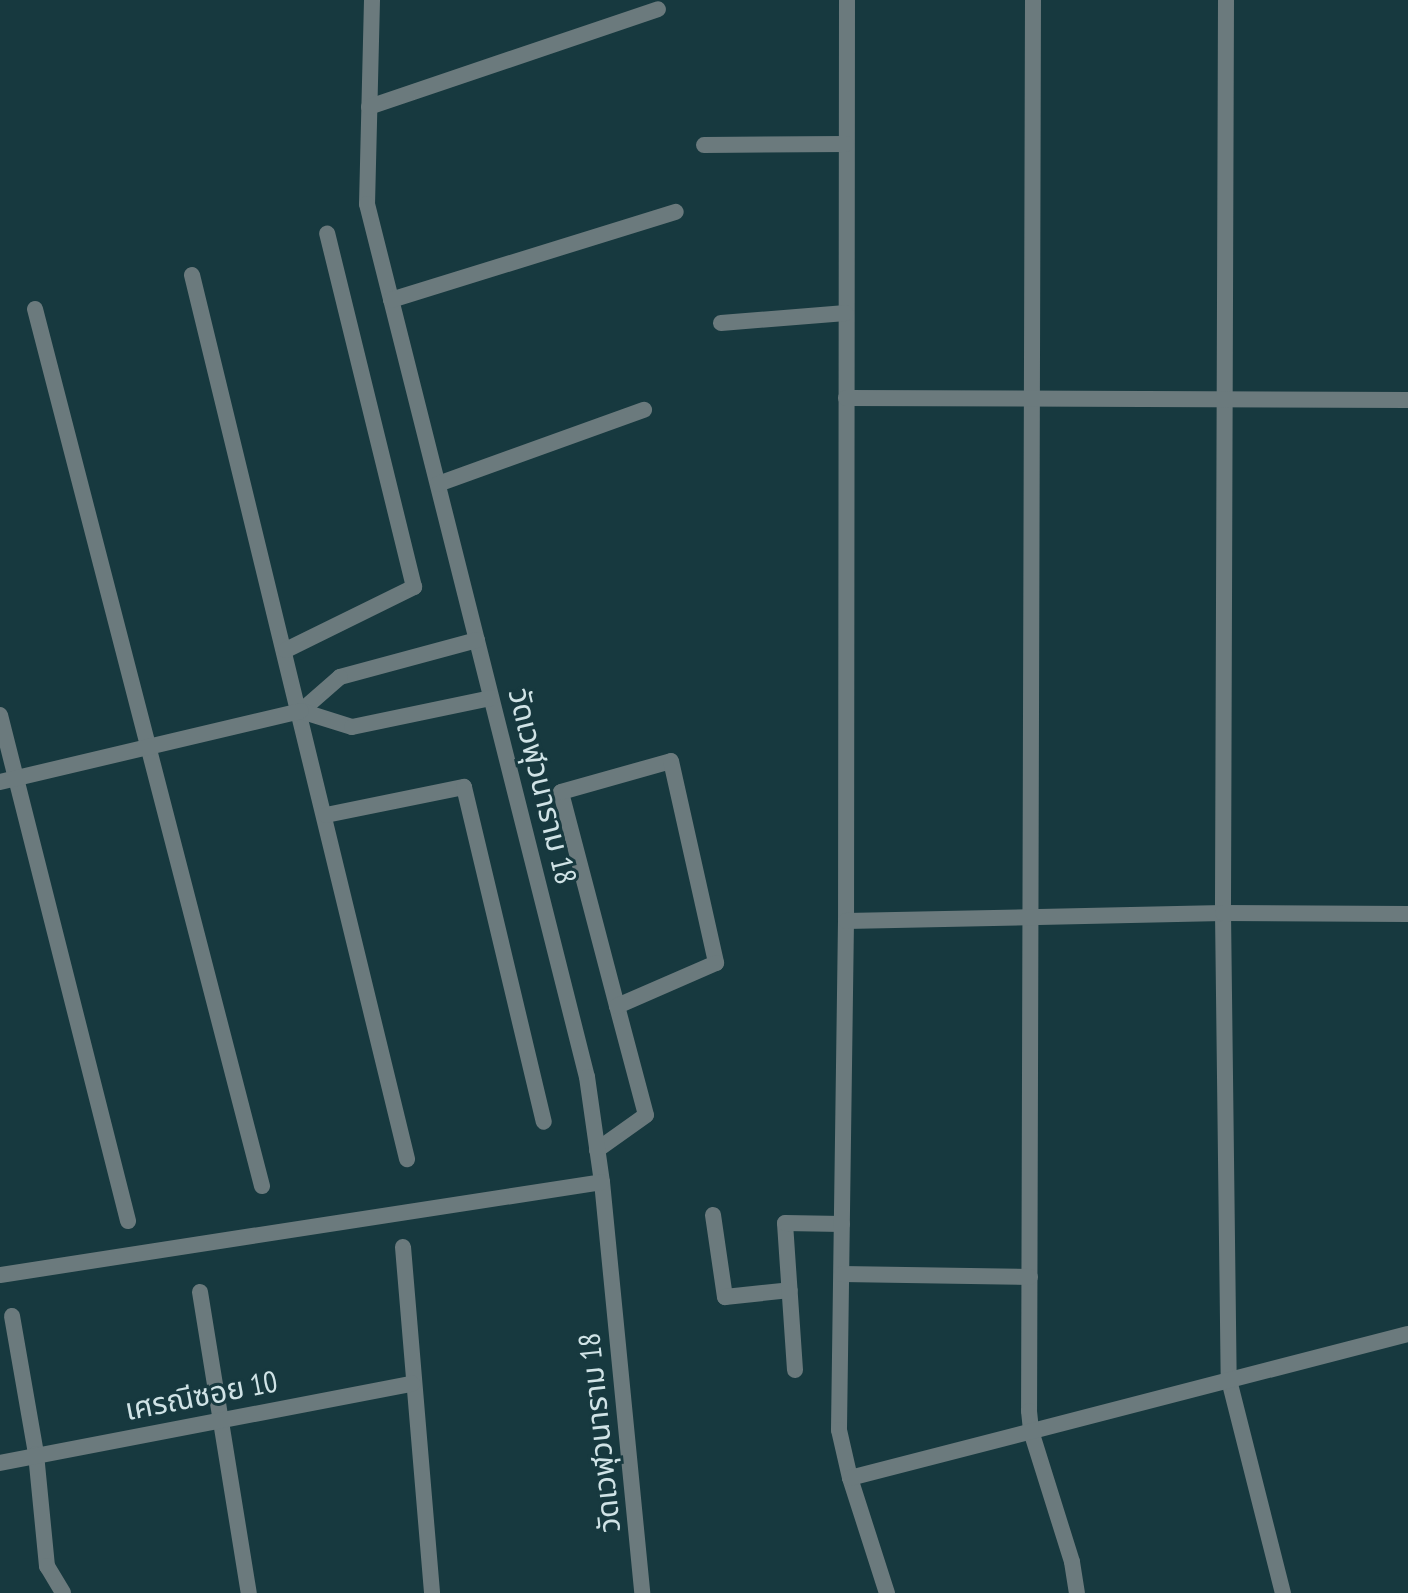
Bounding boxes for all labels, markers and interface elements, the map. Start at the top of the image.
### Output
street label: วัดเวฬุวนาราม 18 [501,684,585,888]
street label: วัดเวฬุวนาราม 18 [571,1331,627,1535]
street label: เศรณีซอย 10 [122,1363,280,1427]

